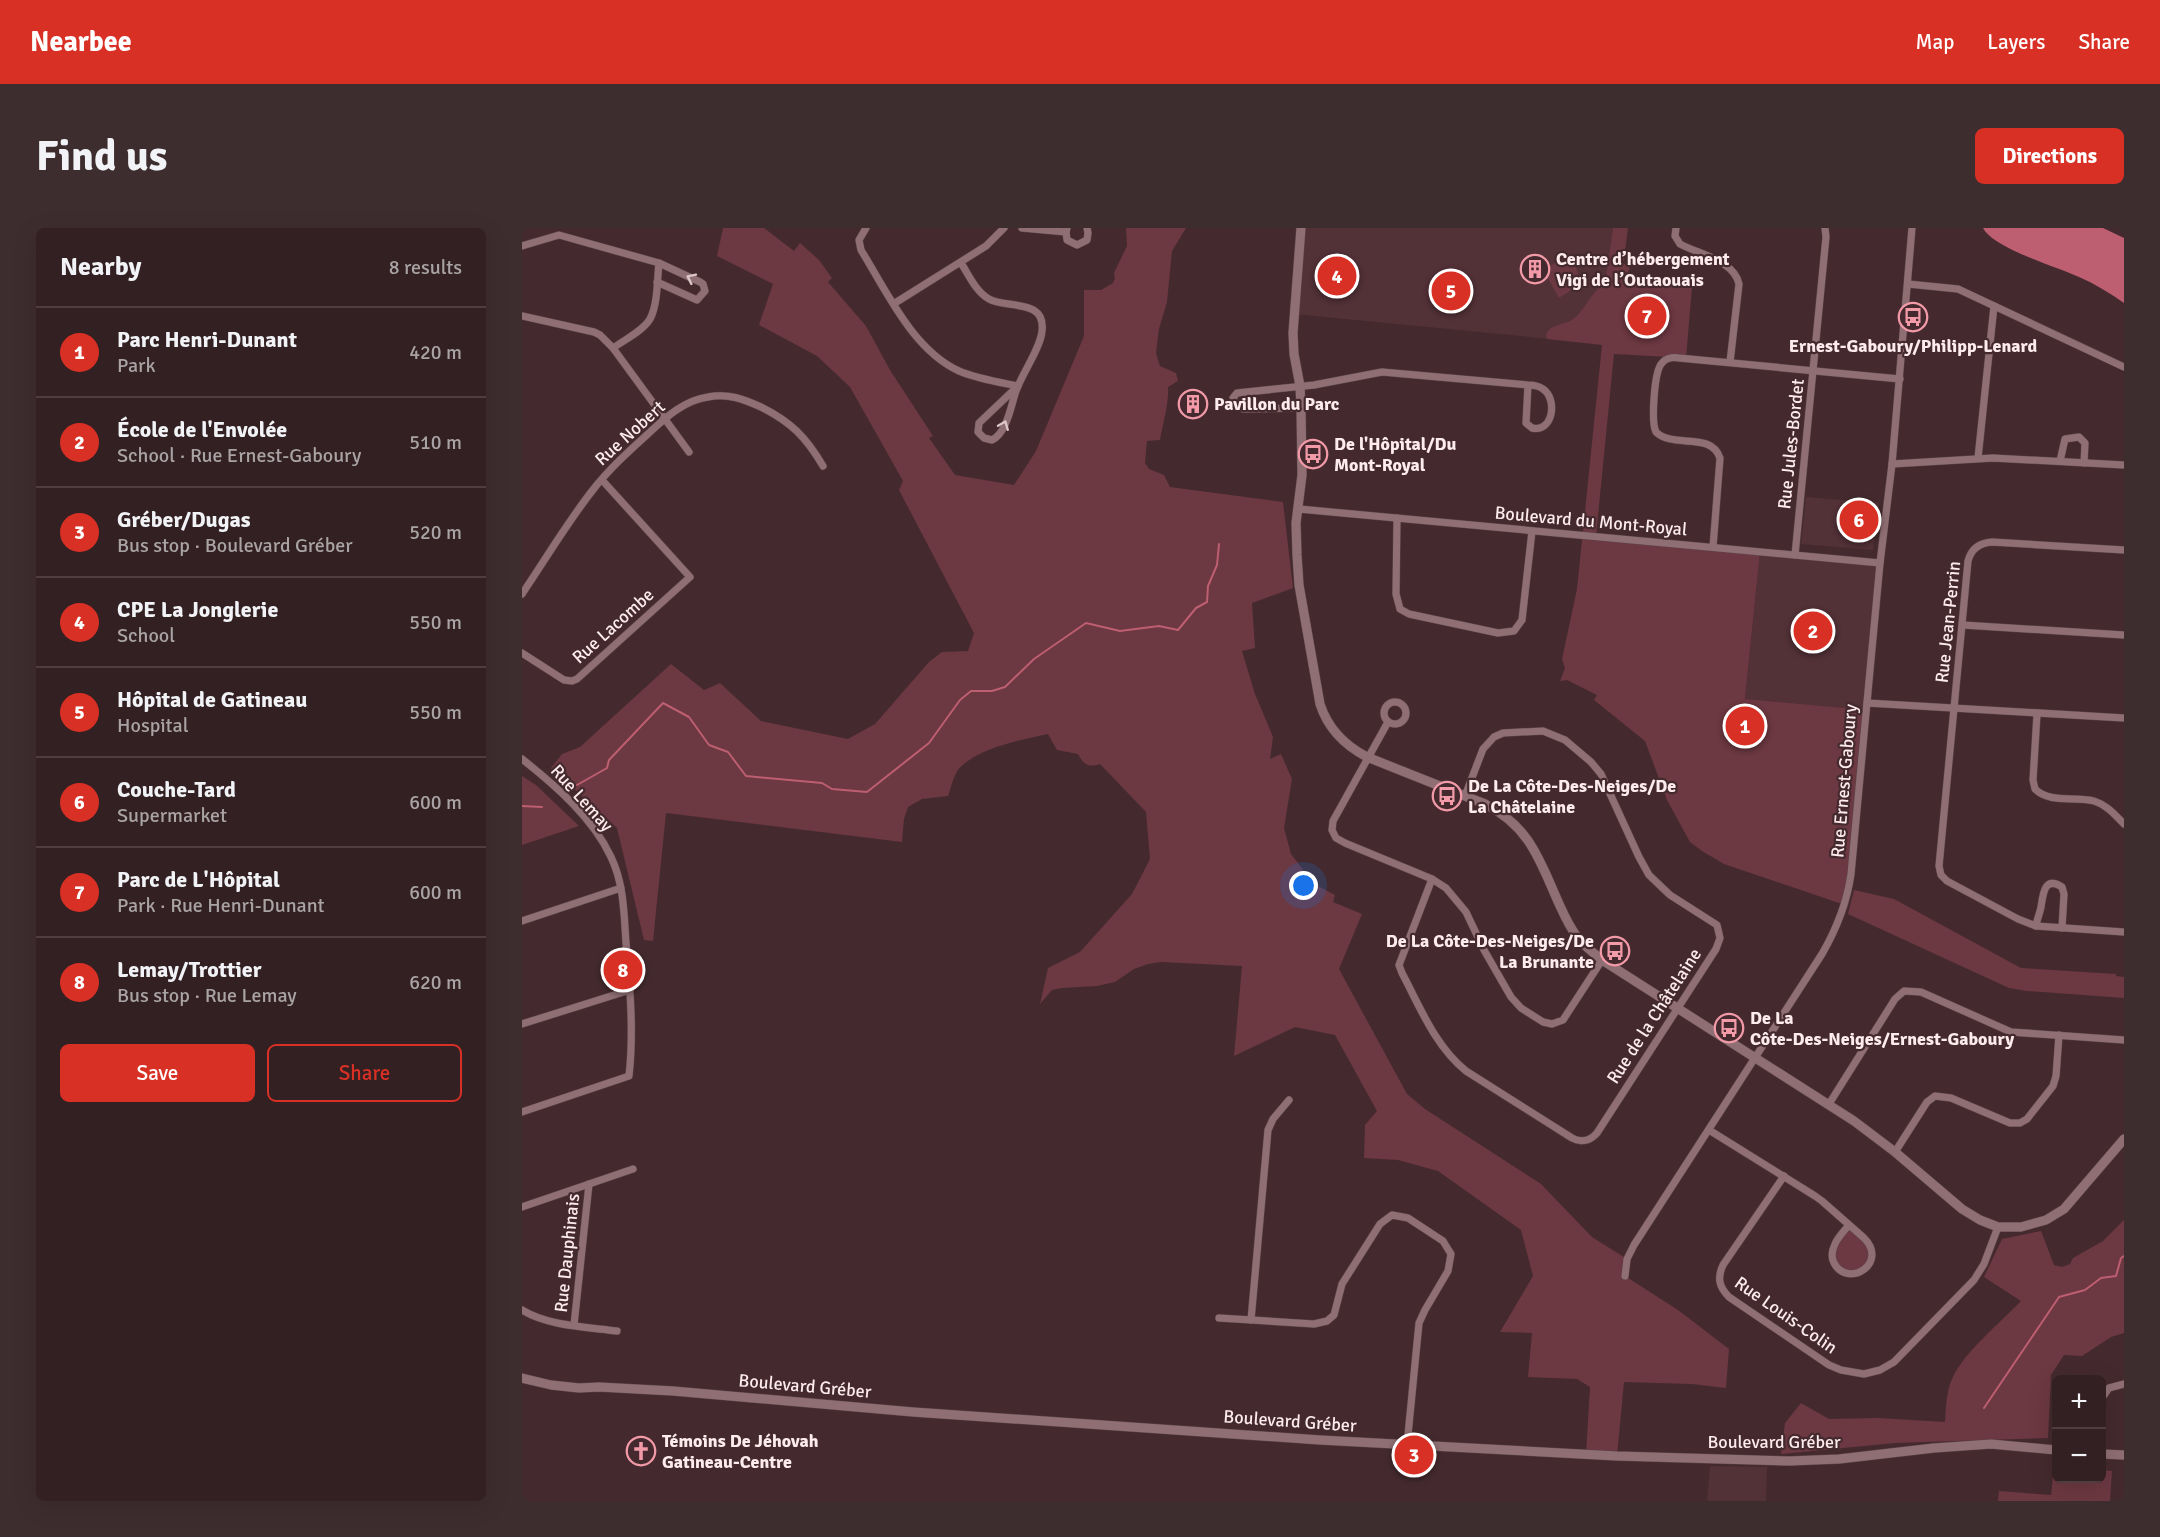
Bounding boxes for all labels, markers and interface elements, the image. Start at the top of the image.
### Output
text: Nearbee [30,25,132,59]
text: Map [1916,29,1954,55]
text: Layers [1987,29,2045,55]
text: Share [2078,29,2130,55]
button: Directions [1975,128,2124,184]
text: Find us [36,131,167,182]
place label: Centre d’hébergement Vigi de l’Outaouais [1556,248,1730,291]
text: Nearby [60,251,141,283]
building icon: Centre d’hébergement Vigi de l’Outaouais [1519,253,1551,285]
pin: 4 [1318,254,1356,298]
text: 8 results [389,255,462,280]
pin: 5 [1432,268,1470,314]
one-way arrow [687,273,698,285]
pin: 7 [1628,294,1666,338]
bus stop icon: Ernest-Gaboury/Philipp-Lenard [1897,301,1929,333]
text: Parc Henri-Dunant [117,326,297,353]
place label: Ernest-Gaboury/Philipp-Lenard [1789,335,2038,357]
text: 1 [74,340,85,365]
text: 420 m [409,340,462,365]
text: Park [117,353,155,378]
street label: Rue Jules-Bordet [1773,378,1809,510]
building icon: Pavillon du Parc [1177,388,1209,420]
place label: Pavillon du Parc [1214,393,1340,415]
street label: Rue Nobert [590,396,670,470]
text: École de l'Envolée [117,416,287,443]
one-way arrow [997,420,1009,431]
text: 2 [74,430,85,455]
text: 510 m [409,430,462,455]
place label: De l'Hôpital/Du Mont-Royal [1334,433,1457,476]
bus stop icon: De l'Hôpital/Du Mont-Royal [1297,438,1329,470]
text: School · Rue Ernest-Gaboury [117,443,361,468]
pin: 6 [1840,498,1878,542]
street label: Boulevard du Mont-Royal [1494,502,1688,540]
text: Gréber/Dugas [117,506,250,533]
text: 3 [74,520,85,545]
text: 520 m [409,520,462,545]
text: Bus stop · Boulevard Gréber [117,533,353,558]
street label: Rue Jean-Perrin [1931,560,1965,684]
street label: Rue Lacombe [568,584,658,668]
text: CPE La Jonglerie [117,596,278,623]
pin: 2 [1794,608,1832,654]
text: 4 [74,610,85,635]
text: 550 m [409,610,462,635]
text: School [117,623,175,648]
text: Hôpital de Gatineau [117,686,307,713]
text: 5 [74,700,85,725]
text: 550 m [409,700,462,725]
street label: Rue Ernest-Gaboury [1826,703,1862,859]
pin: 1 [1726,704,1764,748]
text: Hospital [117,713,189,738]
street label: Rue Lemay [546,760,618,837]
place label: De La Côte-Des-Neiges/De La Châtelaine [1468,775,1676,818]
text: Couche-Tard [117,776,236,803]
bus stop icon: De La Côte-Des-Neiges/De La Châtelaine [1431,780,1463,812]
text: 6 [74,790,85,815]
text: 600 m [409,790,462,815]
text: Supermarket [117,803,227,828]
text: Parc de L'Hôpital [117,866,280,893]
your location [1289,871,1318,900]
text: 7 [74,880,85,905]
text: 600 m [409,880,462,905]
text: Park · Rue Henri-Dunant [117,893,325,918]
place label: De La Côte-Des-Neiges/De La Brunante [1386,930,1594,973]
bus stop icon: De La Côte-Des-Neiges/De La Brunante [1599,935,1631,967]
street label: Rue de la Châtelaine [1602,944,1706,1088]
pin: 8 [604,948,642,992]
text: Lemay/Trottier [117,956,261,983]
text: 8 [74,970,85,995]
text: 620 m [409,970,462,995]
text: Bus stop · Rue Lemay [117,983,297,1008]
place label: De La Côte-Des-Neiges/Ernest-Gaboury [1750,1007,2014,1050]
bus stop icon: De La Côte-Des-Neiges/Ernest-Gaboury [1713,1012,1745,1044]
button: Save [60,1044,255,1102]
button: Share [267,1044,462,1102]
street label: Rue Dauphinais [550,1192,584,1314]
street label: Rue Louis-Colin [1730,1271,1842,1359]
street label: Boulevard Gréber [738,1369,873,1403]
map controls [2052,1375,2106,1483]
button: + [2052,1375,2106,1429]
street label: Boulevard Gréber [1223,1405,1358,1437]
button: − [2052,1429,2106,1483]
place label: Témoins De Jéhovah Gatineau-Centre [662,1430,819,1473]
street label: Boulevard Gréber [1707,1431,1841,1453]
pin: 3 [1394,1432,1434,1478]
church icon: Témoins De Jéhovah Gatineau-Centre [625,1435,657,1467]

